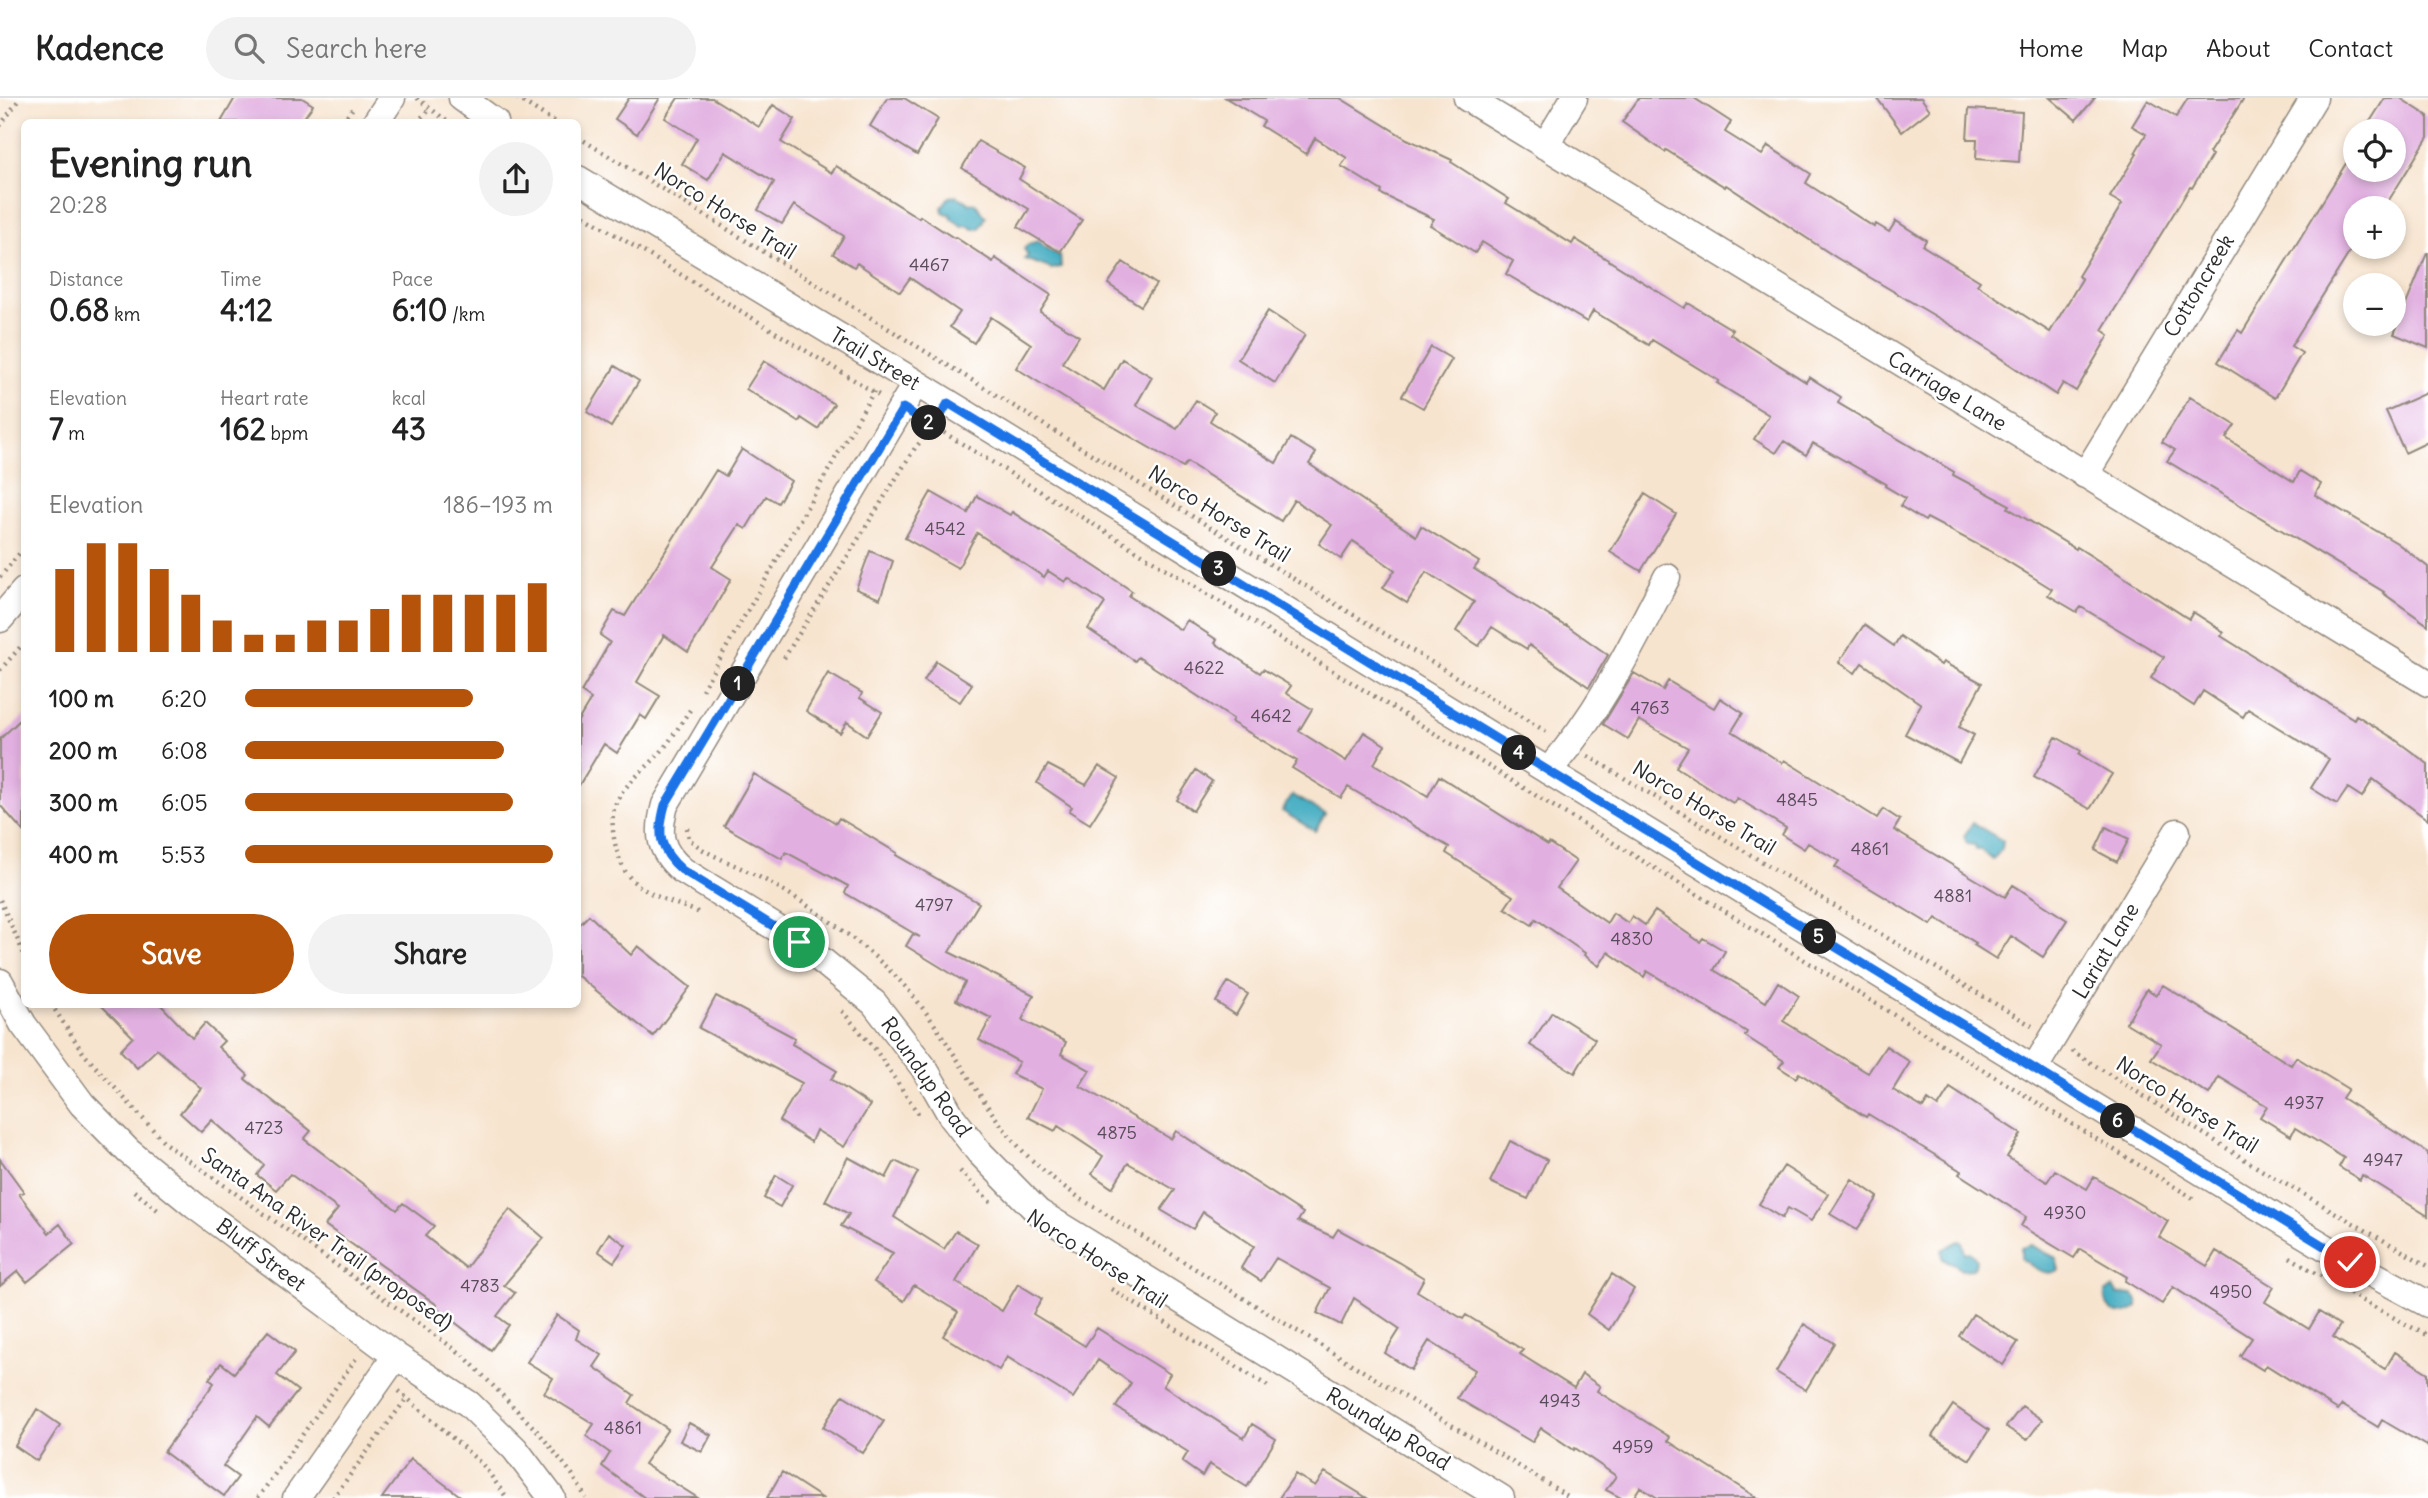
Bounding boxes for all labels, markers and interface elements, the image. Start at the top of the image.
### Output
search box [206,17,696,80]
text: Kadence [35,27,164,69]
icon: search [230,29,268,67]
text: Search here [286,32,427,65]
text: Home [2019,33,2083,63]
text: Map [2121,33,2168,63]
text: About [2206,33,2270,63]
text: Contact [2308,33,2393,63]
map controls [2343,119,2406,336]
button: locate [2343,119,2406,182]
text: Evening run [49,140,252,187]
button: share [479,142,553,216]
street label: Norco Horse Trail [649,156,801,265]
text: 20:28 [49,190,108,219]
button: + [2343,196,2406,259]
street label: Cottoncreek [2157,229,2240,342]
house number: 4467 [909,253,949,276]
text: Distance [49,267,123,291]
text: Time [220,267,261,291]
text: Pace [392,267,433,291]
button: − [2343,273,2406,336]
text: 0.68 [49,291,110,329]
text: 4:12 [220,291,273,329]
text: 6:10 [392,291,447,329]
text: km [110,302,140,326]
text: /km [447,302,485,326]
street label: Trail Street [825,321,925,396]
street label: Carriage Lane [1883,344,2012,437]
text: Elevation [49,386,127,410]
text: Heart rate [220,386,308,410]
text: kcal [392,386,426,410]
pin: 2 [912,406,946,440]
text: 7 [49,410,64,448]
text: 162 [220,410,266,448]
text: 43 [392,410,426,448]
text: 2 [923,410,934,434]
text: m [64,421,85,445]
text: bpm [266,421,309,445]
street label: Norco Horse Trail [1143,459,1295,568]
text: Elevation [49,490,143,519]
text: 186–193 m [443,490,553,519]
house number: 4542 [924,517,966,540]
pin: 3 [1202,552,1236,587]
text: 3 [1213,556,1224,580]
house number: 4622 [1184,656,1224,679]
pin: 1 [720,666,756,702]
text: 1 [734,671,741,695]
text: 100 m [49,684,114,713]
text: 6:20 [161,684,207,713]
house number: 4763 [1630,696,1670,719]
house number: 4642 [1250,704,1292,727]
text: 200 m [49,736,118,765]
text: 6:08 [161,736,208,765]
pin: 4 [1502,736,1536,770]
text: 4 [1513,740,1524,764]
street label: Norco Horse Trail [1628,754,1781,861]
text: 300 m [49,788,118,817]
text: 6:05 [161,788,208,817]
house number: 4845 [1776,788,1818,811]
house number: 4861 [1851,837,1889,860]
text: 400 m [49,840,118,869]
text: 5:53 [161,840,206,869]
house number: 4881 [1934,884,1972,907]
house number: 4797 [915,893,953,916]
street label: Lariat Lane [2066,898,2145,1004]
pin [769,912,829,972]
button: Save [49,914,294,994]
button: Share [308,914,553,994]
pin: 5 [1801,920,1836,954]
icon: arrive [780,923,818,961]
text: 5 [1813,924,1824,948]
house number: 4830 [1611,927,1653,950]
street label: Roundup Road [875,1012,978,1142]
street label: Norco Horse Trail [2111,1050,2263,1159]
house number: 4937 [2284,1091,2324,1114]
pin: 6 [2100,1104,2136,1138]
text: 6 [2112,1108,2123,1132]
house number: 4723 [244,1116,284,1139]
house number: 4875 [1097,1121,1137,1144]
street label: Santa Ana River Trail (proposed) [196,1141,458,1336]
house number: 4947 [2363,1148,2403,1171]
house number: 4930 [2044,1201,2086,1224]
street label: Norco Horse Trail [1022,1203,1173,1314]
street label: Bluff Street [211,1212,312,1297]
pin [2320,1232,2380,1292]
icon: check [2331,1243,2369,1281]
house number: 4783 [460,1274,500,1297]
house number: 4950 [2210,1280,2252,1303]
street label: Roundup Road [1321,1381,1455,1476]
house number: 4943 [1539,1389,1581,1412]
house number: 4861 [604,1416,642,1439]
house number: 4959 [1612,1435,1654,1458]

